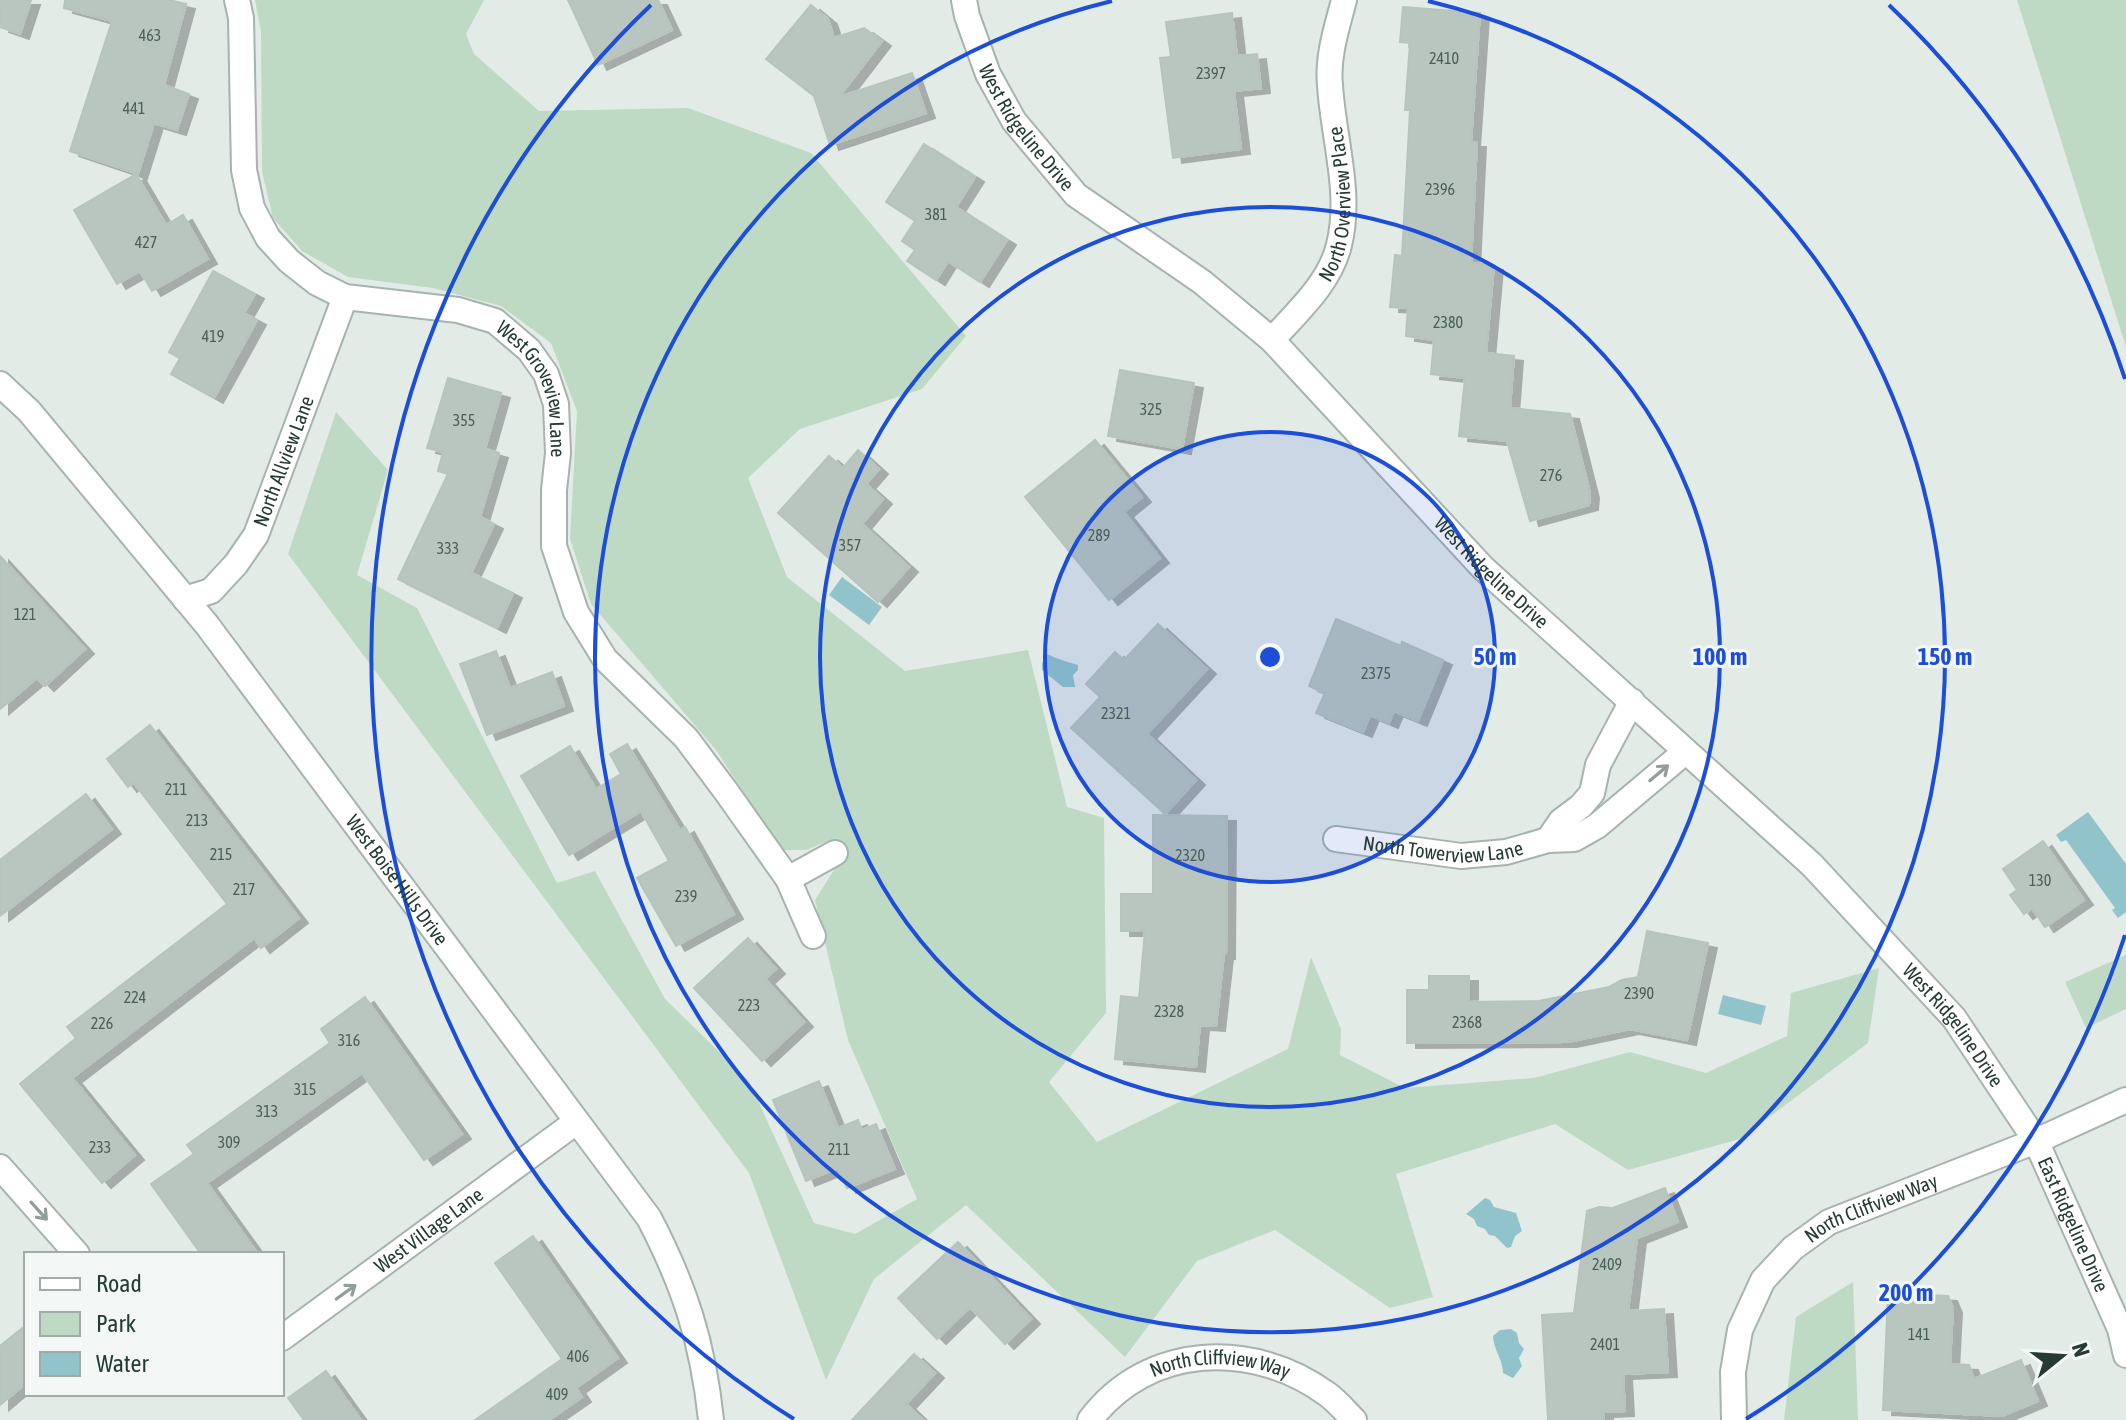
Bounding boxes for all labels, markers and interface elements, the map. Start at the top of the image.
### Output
house number: 463 [139,26,161,44]
house number: 2410 [1429,49,1459,67]
street label: West Ridgeline Drive [975,61,1079,195]
house number: 2397 [1196,64,1226,82]
house number: 441 [123,99,145,117]
street label: North Overview Place [1313,125,1355,285]
house number: 2396 [1425,180,1455,198]
house number: 381 [925,205,947,223]
house number: 427 [135,233,157,251]
house number: 2380 [1433,313,1463,331]
street label: West Groveview Lane [492,315,570,458]
house number: 419 [202,327,224,345]
street label: North Allview Lane [248,393,318,530]
house number: 325 [1140,400,1162,418]
house number: 355 [453,411,475,429]
house number: 276 [1540,466,1562,484]
street label: West Ridgeline Drive [1430,511,1554,633]
house number: 289 [1088,526,1110,544]
house number: 357 [839,536,861,554]
house number: 333 [437,539,459,557]
house number: 121 [14,605,36,623]
centre of rings [1256,643,1284,671]
text: 50 m [1473,643,1517,670]
text: 100 m [1693,643,1747,670]
text: 150 m [1918,643,1972,670]
house number: 2375 [1361,664,1391,682]
house number: 2321 [1101,704,1131,722]
one-way arrow [1648,764,1669,782]
house number: 211 [165,780,187,798]
street label: West Boise Hills Drive [341,810,453,949]
house number: 213 [186,811,208,829]
street label: North Towerview Lane [1362,831,1526,867]
house number: 215 [210,845,232,863]
house number: 2320 [1175,846,1205,864]
house number: 130 [2029,871,2051,889]
house number: 217 [233,880,255,898]
house number: 239 [675,887,697,905]
street label: West Ridgeline Drive [1898,959,2009,1091]
house number: 2390 [1624,984,1654,1002]
house number: 224 [124,988,146,1006]
house number: 223 [738,996,760,1014]
house number: 2328 [1154,1002,1184,1020]
house number: 2368 [1452,1013,1482,1031]
house number: 226 [91,1014,113,1032]
house number: 316 [338,1031,360,1049]
house number: 315 [294,1080,316,1098]
house number: 313 [256,1102,278,1120]
house number: 309 [218,1133,240,1151]
house number: 233 [89,1138,111,1156]
house number: 211 [828,1140,850,1158]
street label: East Ridgeline Drive [2034,1153,2114,1295]
street label: North Cliffview Way [1800,1169,1941,1247]
street label: West Village Lane [370,1182,487,1277]
one-way arrow [29,1200,47,1220]
legend [24,1252,284,1396]
house number: 2409 [1592,1255,1622,1273]
text: Road [96,1270,142,1297]
text: 200 m [1879,1279,1933,1306]
one-way arrow [334,1284,356,1301]
text: Park [96,1310,137,1337]
north arrow [2022,1316,2102,1396]
house number: 141 [1908,1325,1930,1343]
house number: 2401 [1590,1335,1620,1353]
text: N [2067,1340,2095,1360]
street label: North Cliffview Way [1146,1345,1294,1383]
house number: 406 [567,1347,589,1365]
text: Water [96,1350,149,1377]
house number: 409 [546,1385,568,1403]

